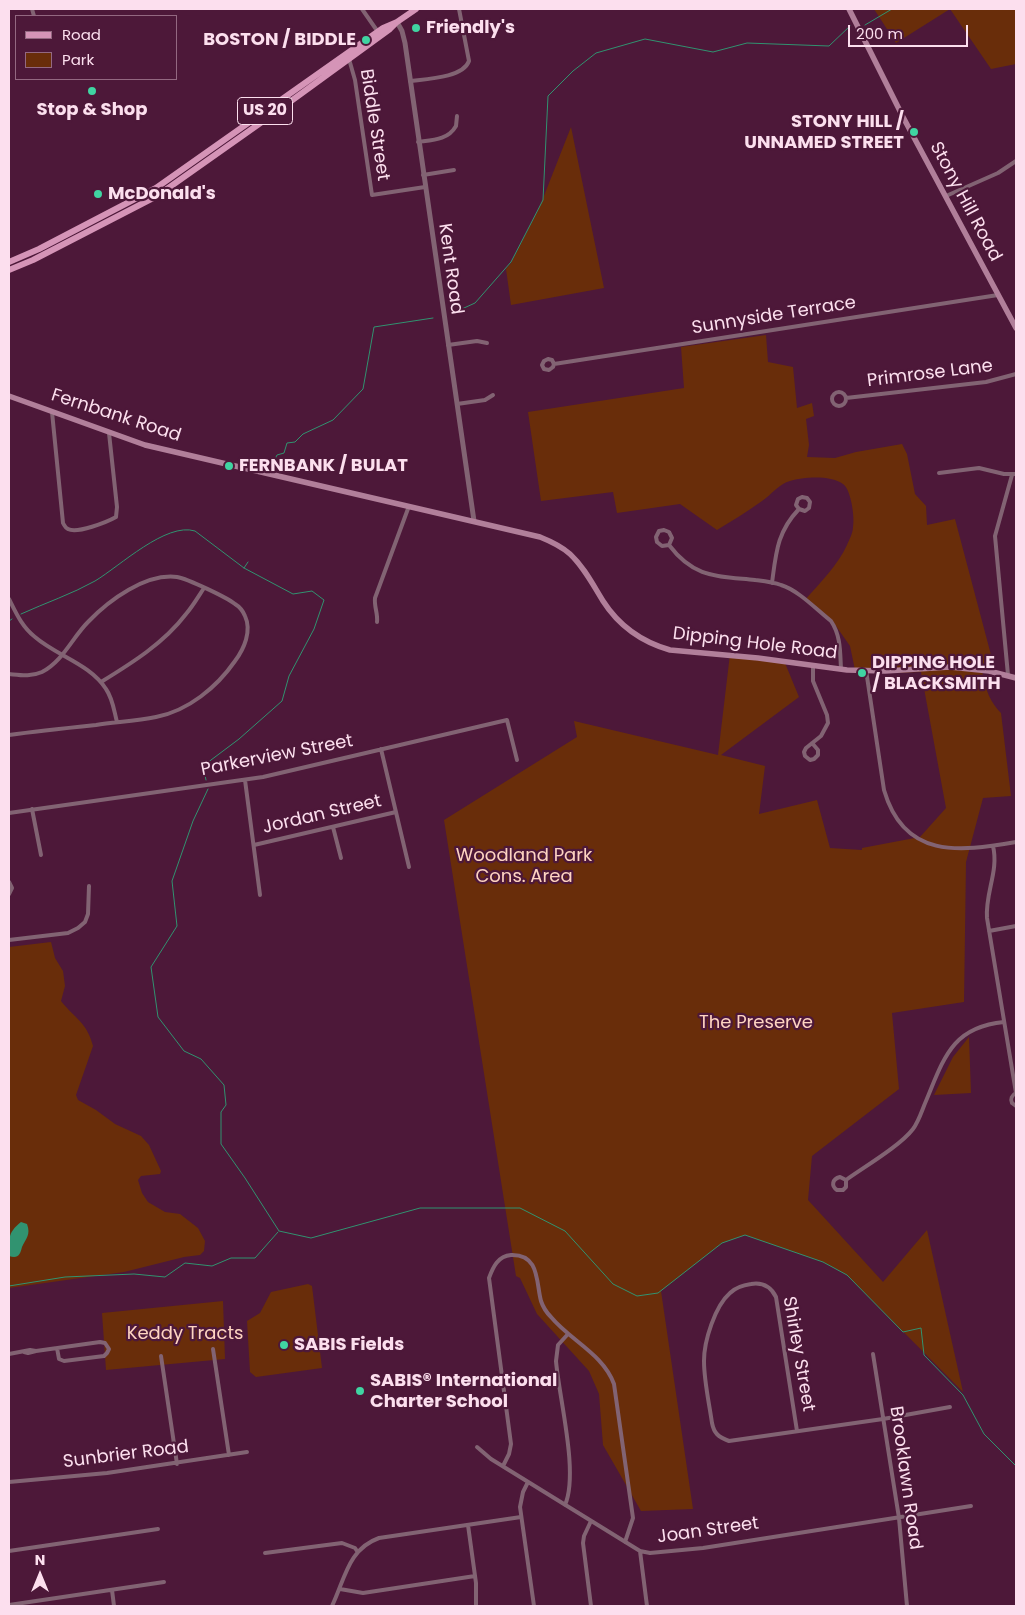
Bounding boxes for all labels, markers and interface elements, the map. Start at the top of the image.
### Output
legend [15,15,178,80]
scale bar [850,15,970,47]
place label: Friendly's [426,17,515,39]
marker: Friendly's [410,22,422,34]
text: 200 m [856,23,903,44]
text: Road [62,24,101,45]
place label: BOSTON / BIDDLE [203,29,356,51]
marker: BOSTON / BIDDLE [360,34,372,46]
text: Park [62,49,94,70]
street label: Biddle Street [355,68,393,182]
marker: Stop & Shop [86,85,98,97]
road number: US 20 [238,98,292,124]
place label: Stop & Shop [37,99,147,121]
place label: STONY HILL / UNNAMED STREET [744,111,904,154]
marker: STONY HILL / UNNAMED STREET [908,126,920,138]
street label: Stony Hill Road [924,138,1006,266]
place label: McDonald's [108,183,216,205]
marker: McDonald's [92,188,104,200]
street label: Kent Road [433,222,467,316]
street label: Sunnyside Terrace [690,292,858,340]
street label: Primrose Lane [866,356,994,392]
street label: Fernbank Road [48,385,184,447]
place label: FERNBANK / BULAT [239,455,408,477]
marker: FERNBANK / BULAT [223,460,235,472]
street label: Dipping Hole Road [672,623,838,665]
place label: DIPPING HOLE / BLACKSMITH [872,652,1001,694]
marker: DIPPING HOLE / BLACKSMITH [856,667,868,679]
street label: Parkerview Street [199,731,355,781]
street label: Jordan Street [261,791,383,839]
park label: Woodland Park Cons. Area [456,845,592,888]
park label: The Preserve [699,1012,813,1034]
street label: Shirley Street [777,1295,819,1413]
park label: Keddy Tracts [127,1323,243,1345]
place label: SABIS Fields [294,1334,404,1356]
marker: SABIS Fields [278,1339,290,1351]
place label: SABIS® International Charter School [370,1370,557,1412]
marker: SABIS® International Charter School [354,1385,366,1397]
street label: Brooklawn Road [884,1405,926,1551]
street label: Sunbrier Road [62,1437,190,1473]
street label: Joan Street [656,1513,760,1549]
north arrow [15,1550,65,1600]
text: N [35,1550,45,1570]

